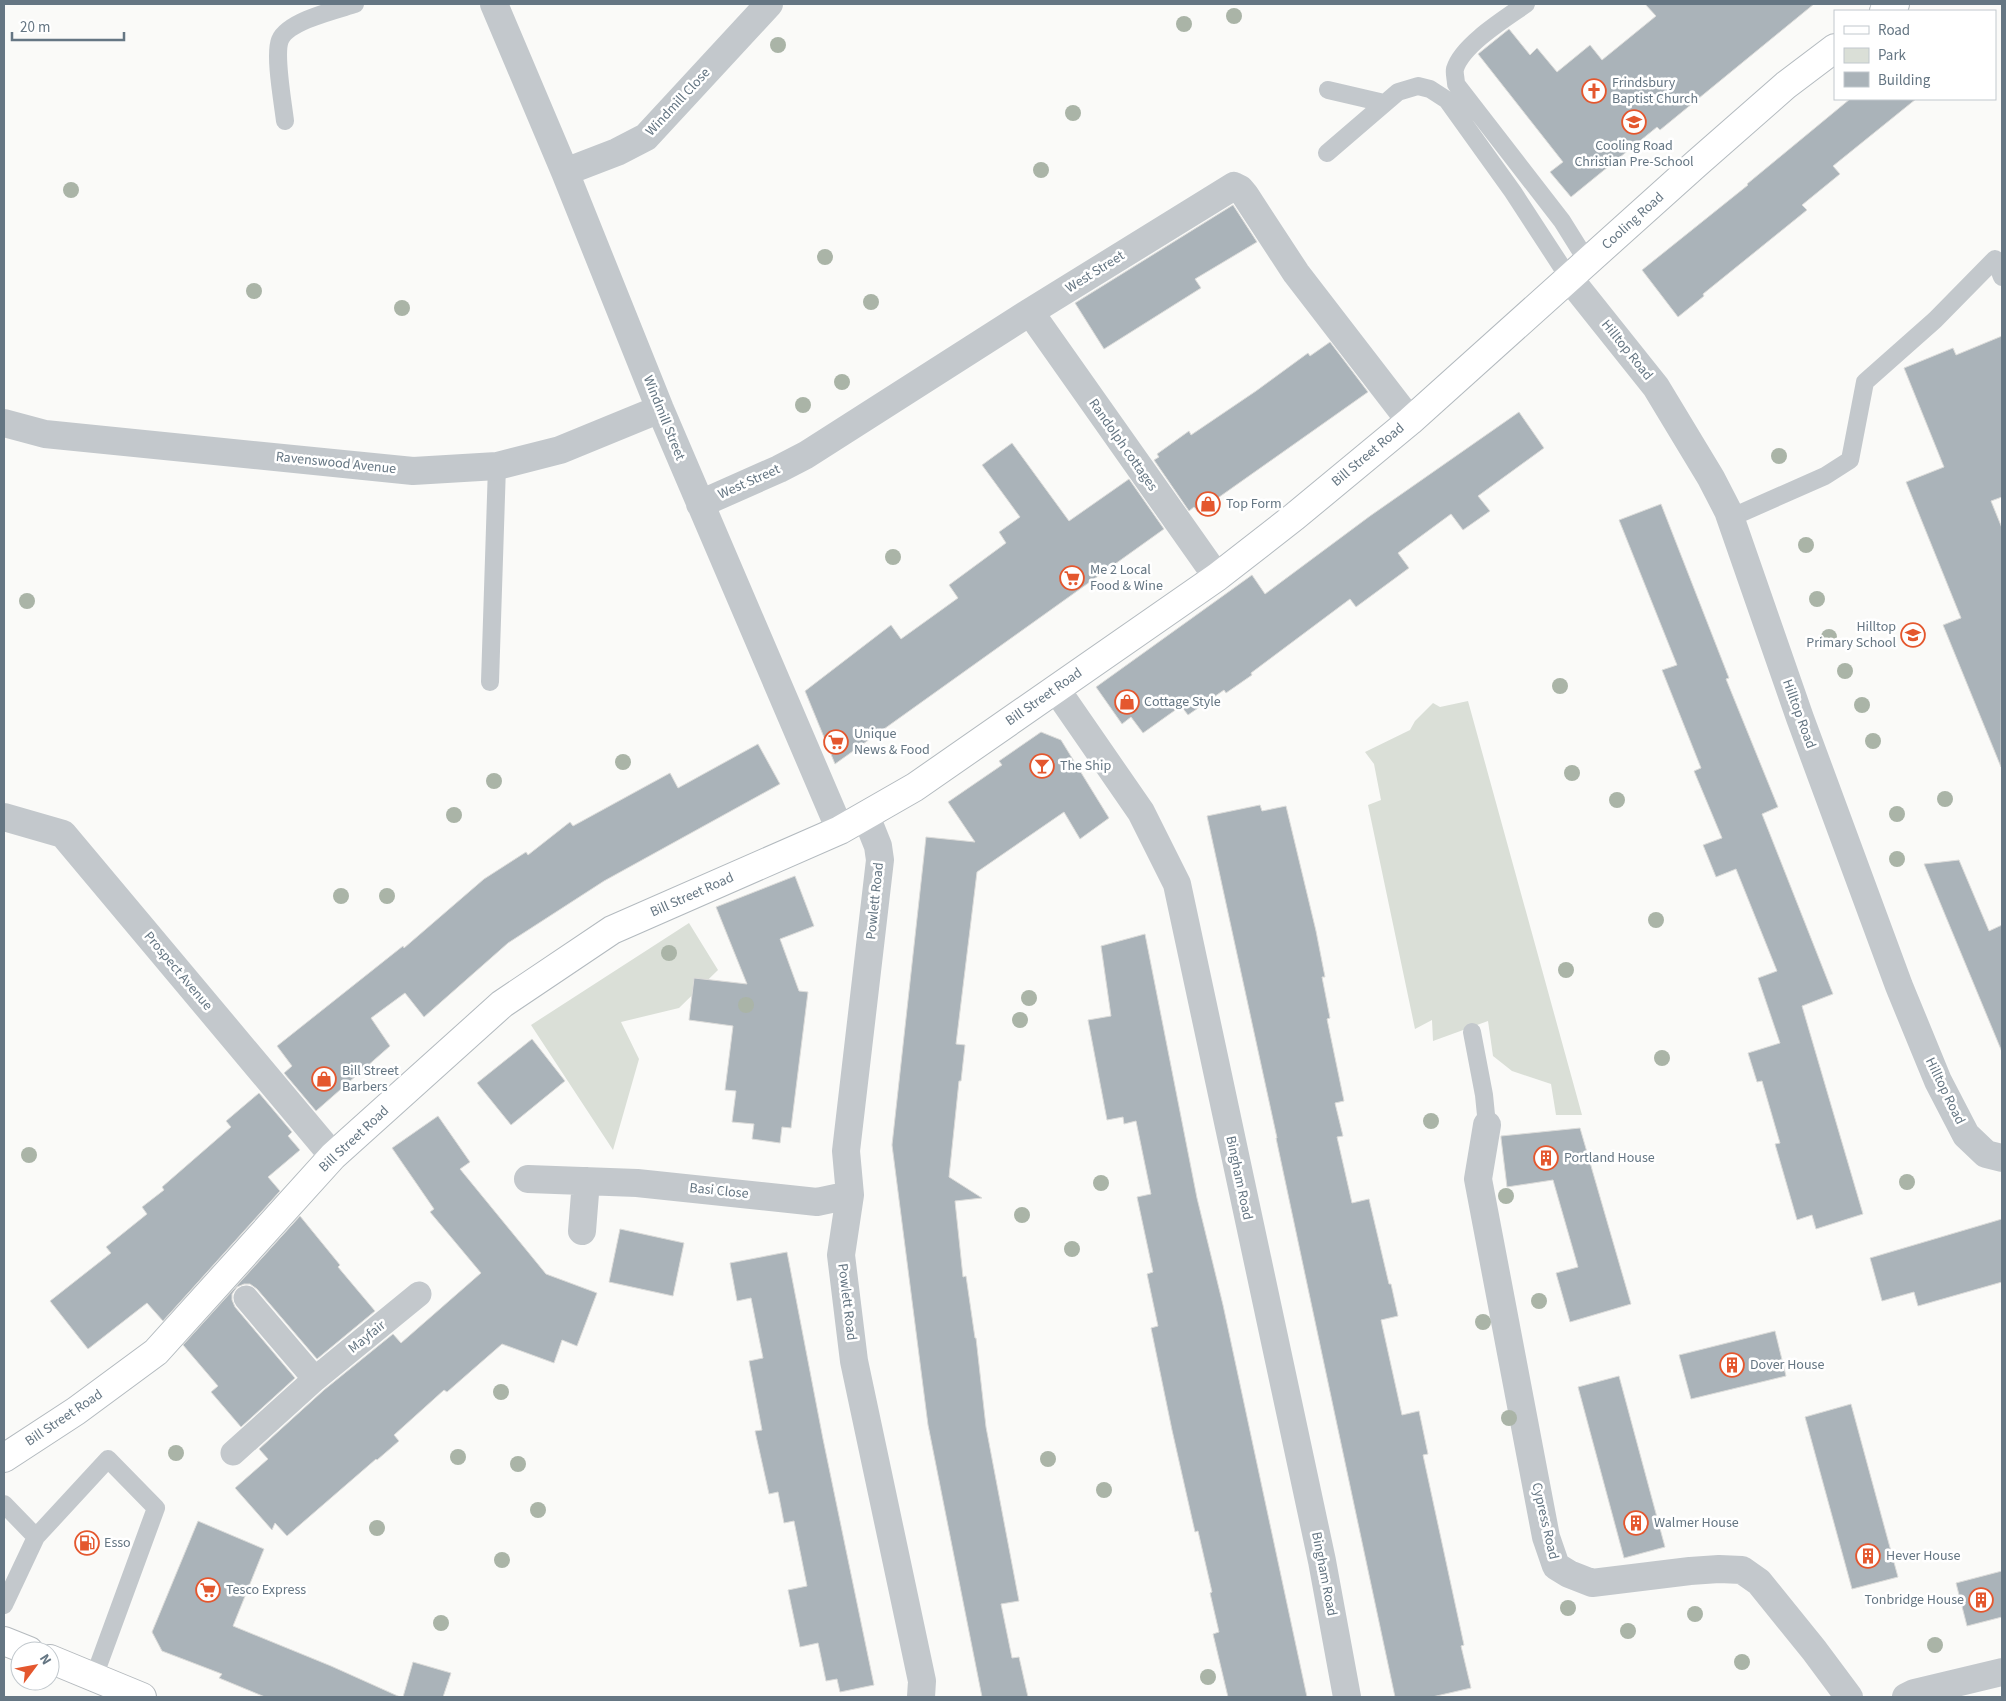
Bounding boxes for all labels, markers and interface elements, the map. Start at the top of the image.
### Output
scale bar [12,10,125,42]
legend [1834,10,1996,100]
text: 20 m [20,17,50,38]
text: Road [1878,20,1910,41]
text: Park [1878,45,1907,66]
street label: Windmill Close [641,63,715,141]
text: Building [1878,70,1931,91]
place label: Frindsbury Baptist Church [1612,73,1698,109]
church icon: Frindsbury Baptist Church [1581,78,1607,104]
school or university icon: Cooling Road Christian Pre-School [1621,109,1647,135]
place label: Cooling Road Christian Pre-School [1574,136,1694,172]
street label: Cooling Road [1597,188,1669,254]
street label: West Street [1062,246,1129,298]
street label: Hilltop Road [1596,316,1658,384]
street label: Windmill Street [638,373,690,464]
street label: Randolph cottages [1084,395,1162,495]
street label: Bill Street Road [1327,419,1409,491]
street label: Ravenswood Avenue [275,447,397,479]
street label: West Street [715,459,784,505]
shop icon: Top Form [1195,491,1221,517]
place label: Top Form [1226,494,1282,514]
place label: Me 2 Local Food & Wine [1090,560,1163,596]
supermarket icon: Me 2 Local Food & Wine [1059,565,1085,591]
place label: Hilltop Primary School [1806,617,1896,653]
school or university icon: Hilltop Primary School [1900,622,1926,648]
street label: Bill Street Road [1002,663,1086,731]
street label: Hilltop Road [1777,677,1821,751]
shop icon: Cottage Style [1114,689,1140,715]
place label: Cottage Style [1144,692,1221,712]
place label: Unique News & Food [854,724,930,760]
supermarket icon: Unique News & Food [823,729,849,755]
bar icon: The Ship [1029,753,1055,779]
place label: The Ship [1060,756,1111,776]
street label: Powlett Road [861,861,889,941]
street label: Bill Street Road [647,868,737,922]
street label: Prospect Avenue [139,927,217,1015]
street label: Hilltop Road [1920,1054,1970,1128]
place label: Bill Street Barbers [342,1061,399,1097]
shop icon: Bill Street Barbers [311,1066,337,1092]
street label: Bill Street Road [314,1101,394,1177]
street label: Bingham Road [1220,1134,1258,1222]
building icon: Portland House [1533,1145,1559,1171]
place label: Portland House [1564,1148,1655,1168]
street label: Basi Close [688,1178,750,1204]
street label: Powlett Road [832,1262,862,1342]
street label: Mayfair [344,1316,390,1358]
building icon: Dover House [1719,1352,1745,1378]
place label: Dover House [1750,1355,1824,1375]
street label: Bill Street Road [21,1385,107,1451]
street label: Cypress Road [1526,1481,1564,1561]
building icon: Walmer House [1623,1510,1649,1536]
place label: Walmer House [1654,1513,1739,1533]
fuel station icon: Esso [74,1530,100,1556]
street label: Bingham Road [1306,1530,1342,1618]
place label: Esso [104,1533,131,1553]
building icon: Hever House [1855,1543,1881,1569]
place label: Hever House [1886,1546,1960,1566]
supermarket icon: Tesco Express [195,1577,221,1603]
place label: Tesco Express [226,1580,306,1600]
building icon: Tonbridge House [1968,1587,1994,1613]
place label: Tonbridge House [1865,1590,1964,1610]
north arrow [10,1641,60,1691]
text: N [34,1650,56,1669]

